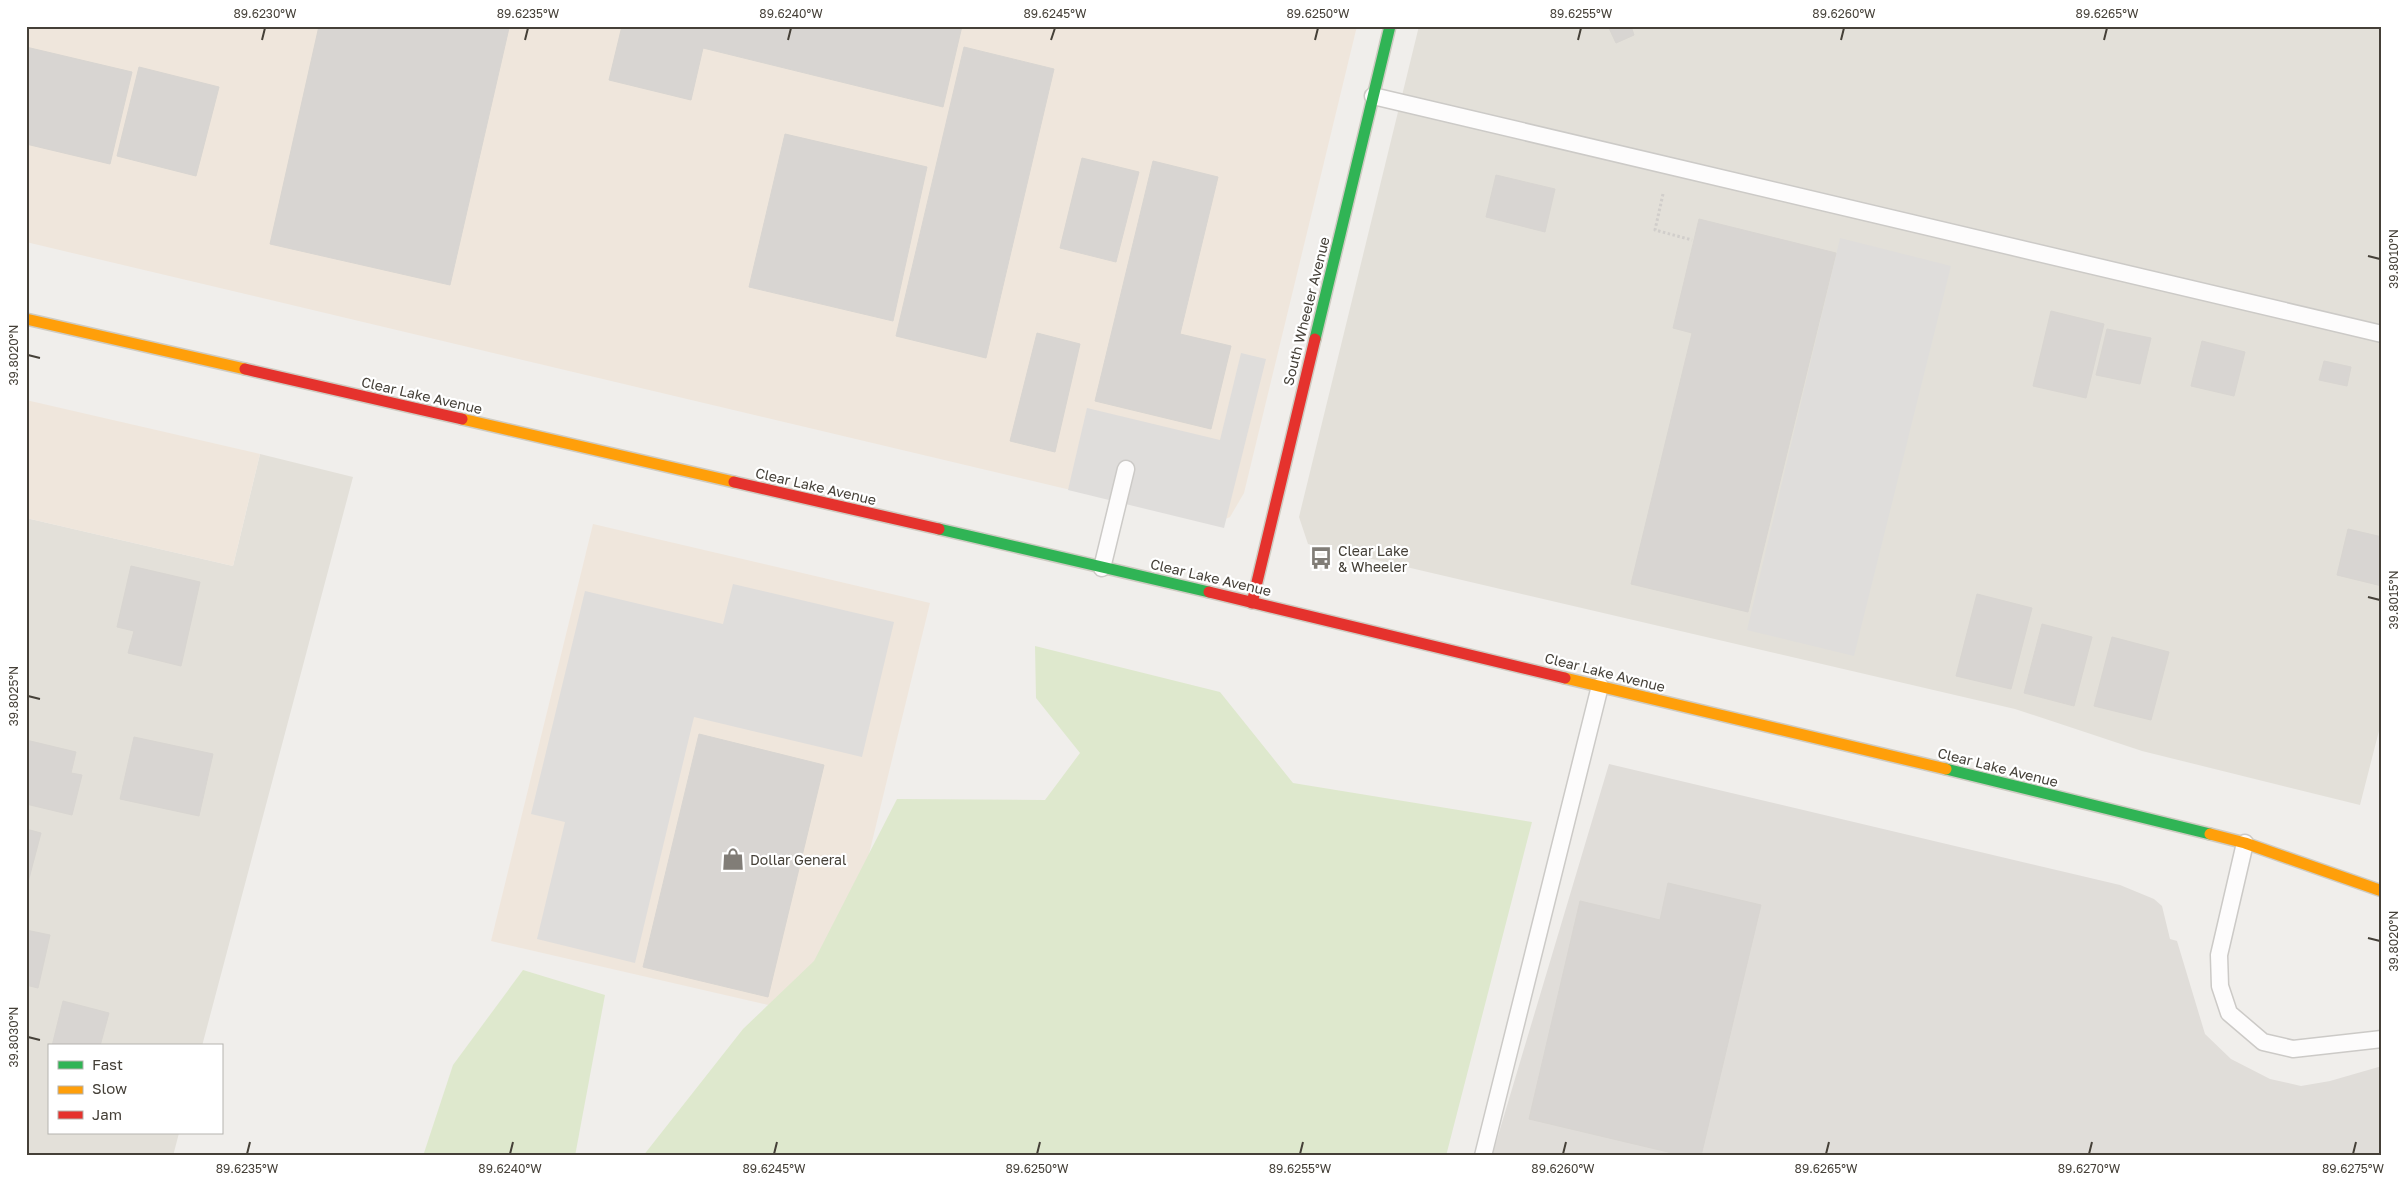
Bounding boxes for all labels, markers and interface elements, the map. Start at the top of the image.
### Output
text: 89.6230°W [233,6,297,21]
text: 89.6235°W [497,6,560,21]
text: 89.6240°W [759,6,823,21]
text: 89.6245°W [1024,6,1087,21]
text: 89.6250°W [1286,6,1350,21]
text: 89.6255°W [1550,6,1613,21]
text: 89.6260°W [1812,6,1876,21]
text: 89.6265°W [2076,6,2139,21]
text: 39.8010°N [2386,229,2401,289]
street label: South Wheeler Avenue [1279,235,1333,387]
text: 39.8020°N [6,325,21,385]
street label: Clear Lake Avenue [360,373,484,417]
street label: Clear Lake Avenue [754,464,878,508]
place label: Clear Lake & Wheeler [1338,542,1409,575]
bus stop icon: Clear Lake & Wheeler [1308,545,1334,571]
street label: Clear Lake Avenue [1149,555,1273,599]
text: 39.8015°N [2386,570,2401,630]
street label: Clear Lake Avenue [1543,649,1667,695]
text: 39.8025°N [6,666,21,726]
street label: Clear Lake Avenue [1936,744,2060,790]
shop icon: Dollar General [720,846,746,872]
place label: Dollar General [750,851,846,868]
text: 39.8020°N [2386,911,2401,971]
text: 39.8030°N [6,1007,21,1067]
legend [48,1044,222,1134]
text: Fast [92,1055,123,1073]
text: Slow [92,1079,127,1097]
text: Jam [92,1105,122,1123]
text: 89.6235°W [216,1161,279,1176]
text: 89.6240°W [478,1161,542,1176]
text: 89.6245°W [743,1161,806,1176]
text: 89.6250°W [1005,1161,1069,1176]
text: 89.6255°W [1269,1161,1332,1176]
text: 89.6260°W [1531,1161,1595,1176]
text: 89.6265°W [1795,1161,1858,1176]
text: 89.6270°W [2058,1161,2121,1176]
text: 89.6275°W [2322,1161,2384,1176]

